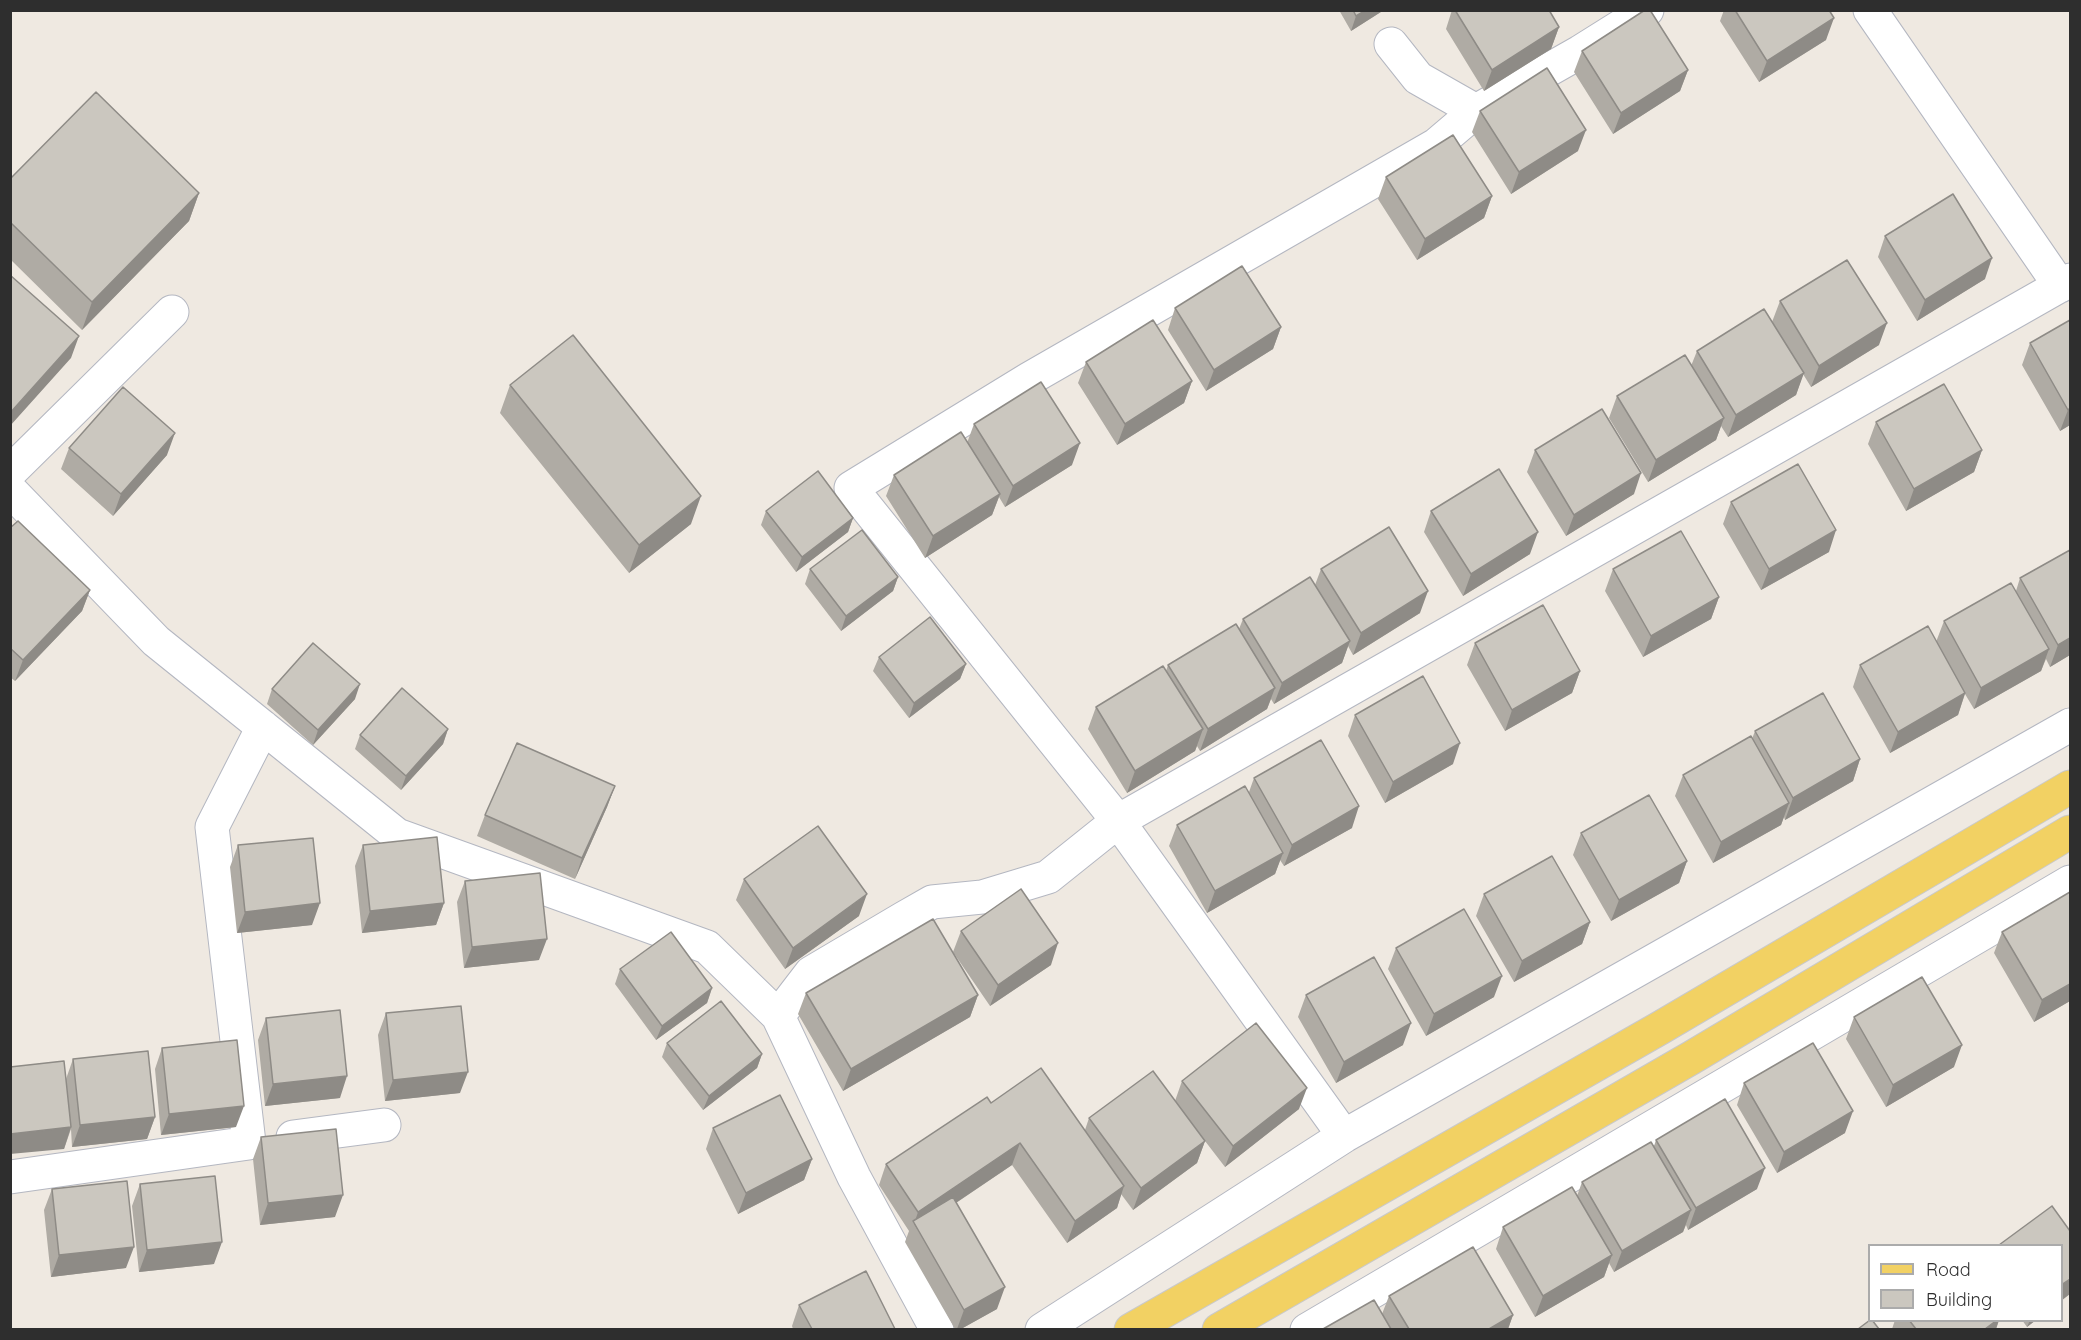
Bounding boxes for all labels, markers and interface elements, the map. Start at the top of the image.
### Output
legend [1868,1244,2063,1322]
text: Road [1926,1258,1971,1281]
text: Building [1926,1288,1992,1311]

